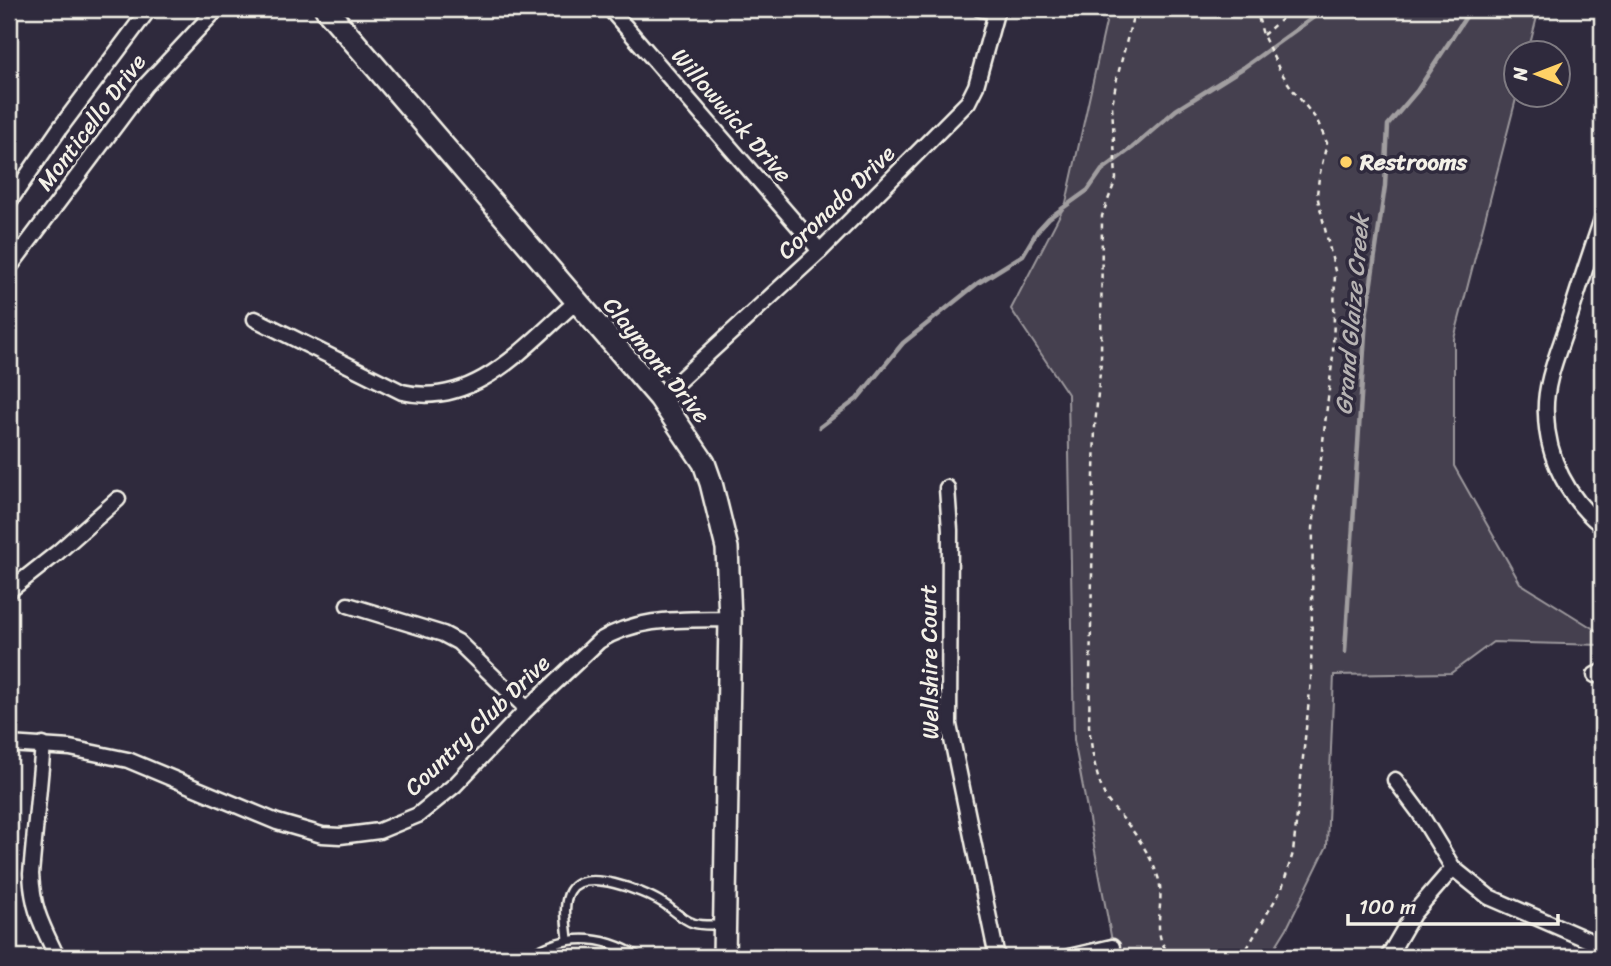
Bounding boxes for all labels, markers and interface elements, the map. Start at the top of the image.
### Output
street label: Willowwick Drive [661,38,803,193]
north arrow [1502,38,1572,108]
street label: Monticello Drive [26,45,157,200]
text: N [1504,67,1537,82]
street label: Coronado Drive [767,135,905,270]
place label: Restrooms [1359,142,1468,183]
marker: Restrooms [1338,154,1354,170]
water label: Grand Glaize Creek [1322,210,1382,417]
street label: Claymont Drive [592,287,721,433]
street label: Wellshire Court [908,584,951,740]
street label: Country Club Drive [394,644,560,806]
scale bar [1348,882,1558,926]
text: 100 m [1359,888,1416,926]

